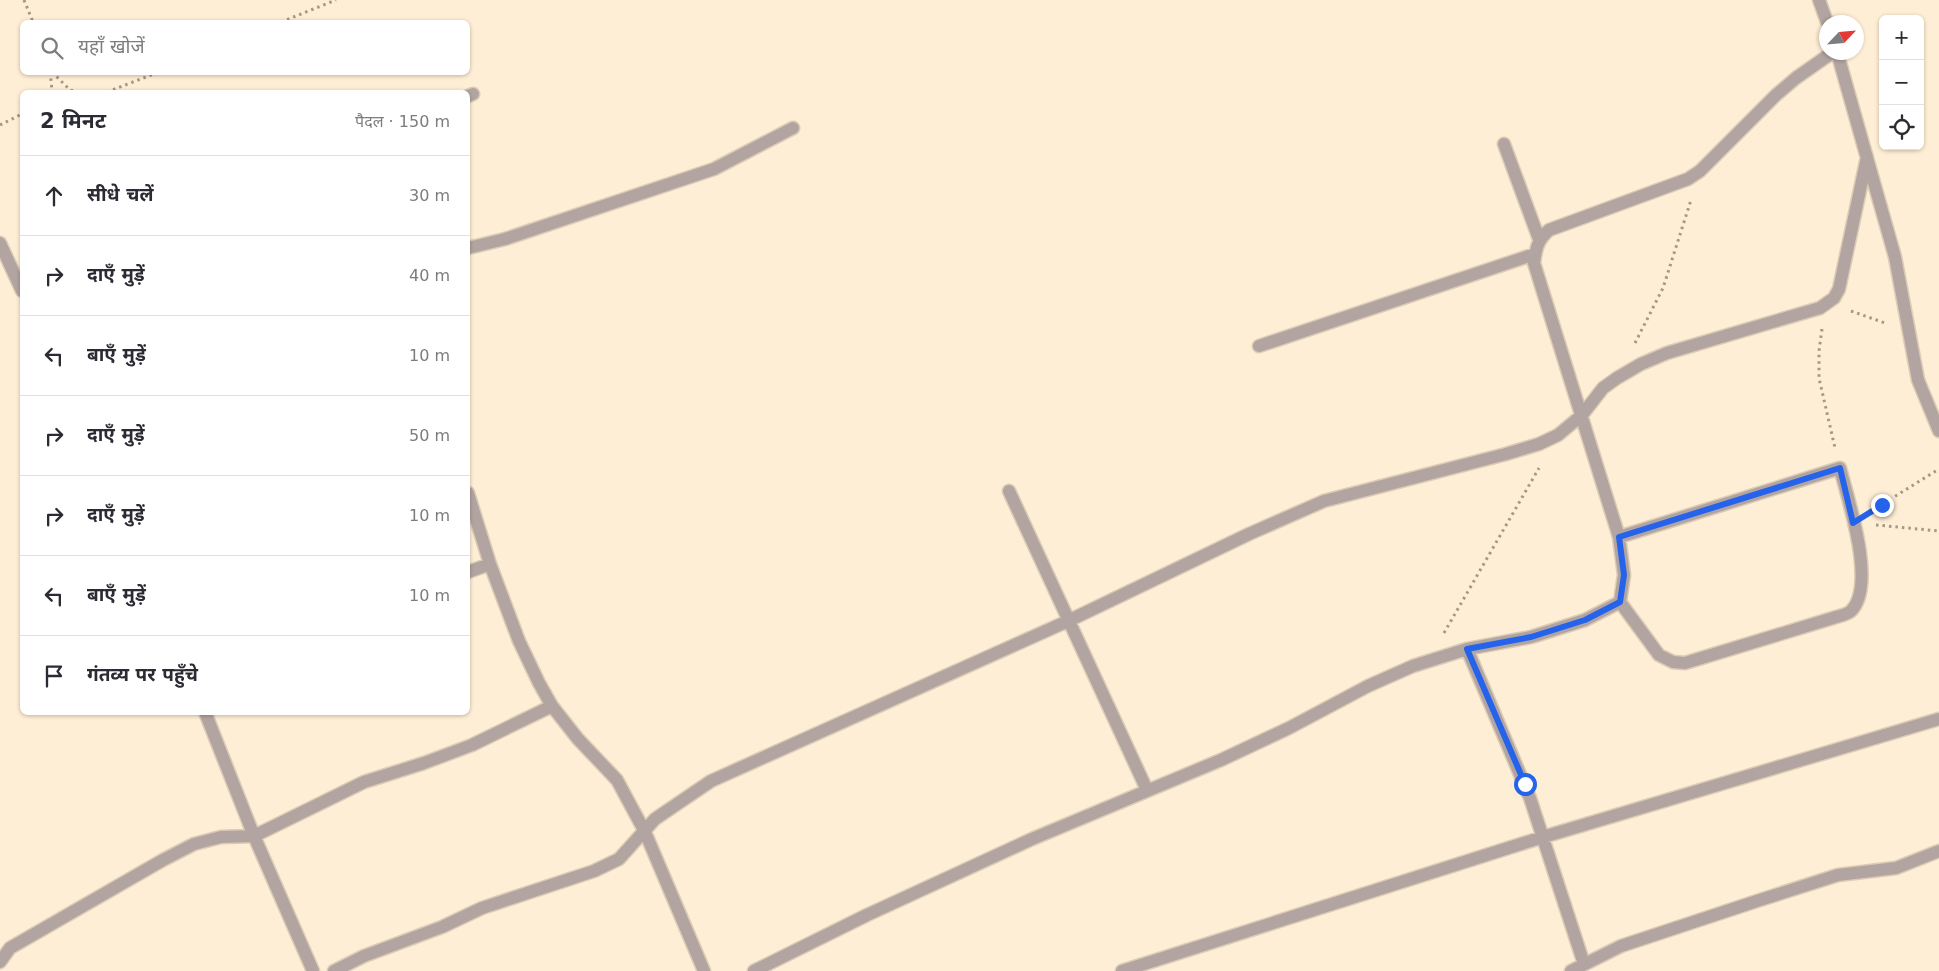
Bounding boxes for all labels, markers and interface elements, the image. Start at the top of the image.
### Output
north arrow [1819,15,1864,60]
map controls [1879,15,1924,150]
button: + [1879,15,1924,60]
search box [20,20,470,75]
icon: search [38,34,66,62]
text: यहाँ खोजें [78,35,145,57]
button: − [1879,60,1924,105]
button: locate [1879,105,1924,150]
text: 2 मिनट [40,109,106,133]
text: पैदल · 150 m [355,112,450,131]
icon: ahead [40,182,68,210]
text: सीधे चलें [87,183,154,205]
text: 30 m [409,186,450,205]
icon: right [40,262,68,290]
text: दाएँ मुड़ें [87,263,145,285]
text: 40 m [409,266,450,285]
icon: left [40,342,68,370]
text: बाएँ मुड़ें [87,343,146,365]
text: 10 m [409,346,450,365]
icon: right [40,422,68,450]
text: दाएँ मुड़ें [87,423,145,445]
text: 50 m [409,426,450,445]
route end [1871,494,1894,517]
icon: right [40,502,68,530]
text: दाएँ मुड़ें [87,503,145,525]
text: 10 m [409,506,450,525]
icon: left [40,582,68,610]
text: बाएँ मुड़ें [87,583,146,605]
text: 10 m [409,586,450,605]
icon: arrive [40,662,68,690]
text: गंतव्य पर पहुँचे [87,663,198,685]
route start [1514,773,1537,796]

